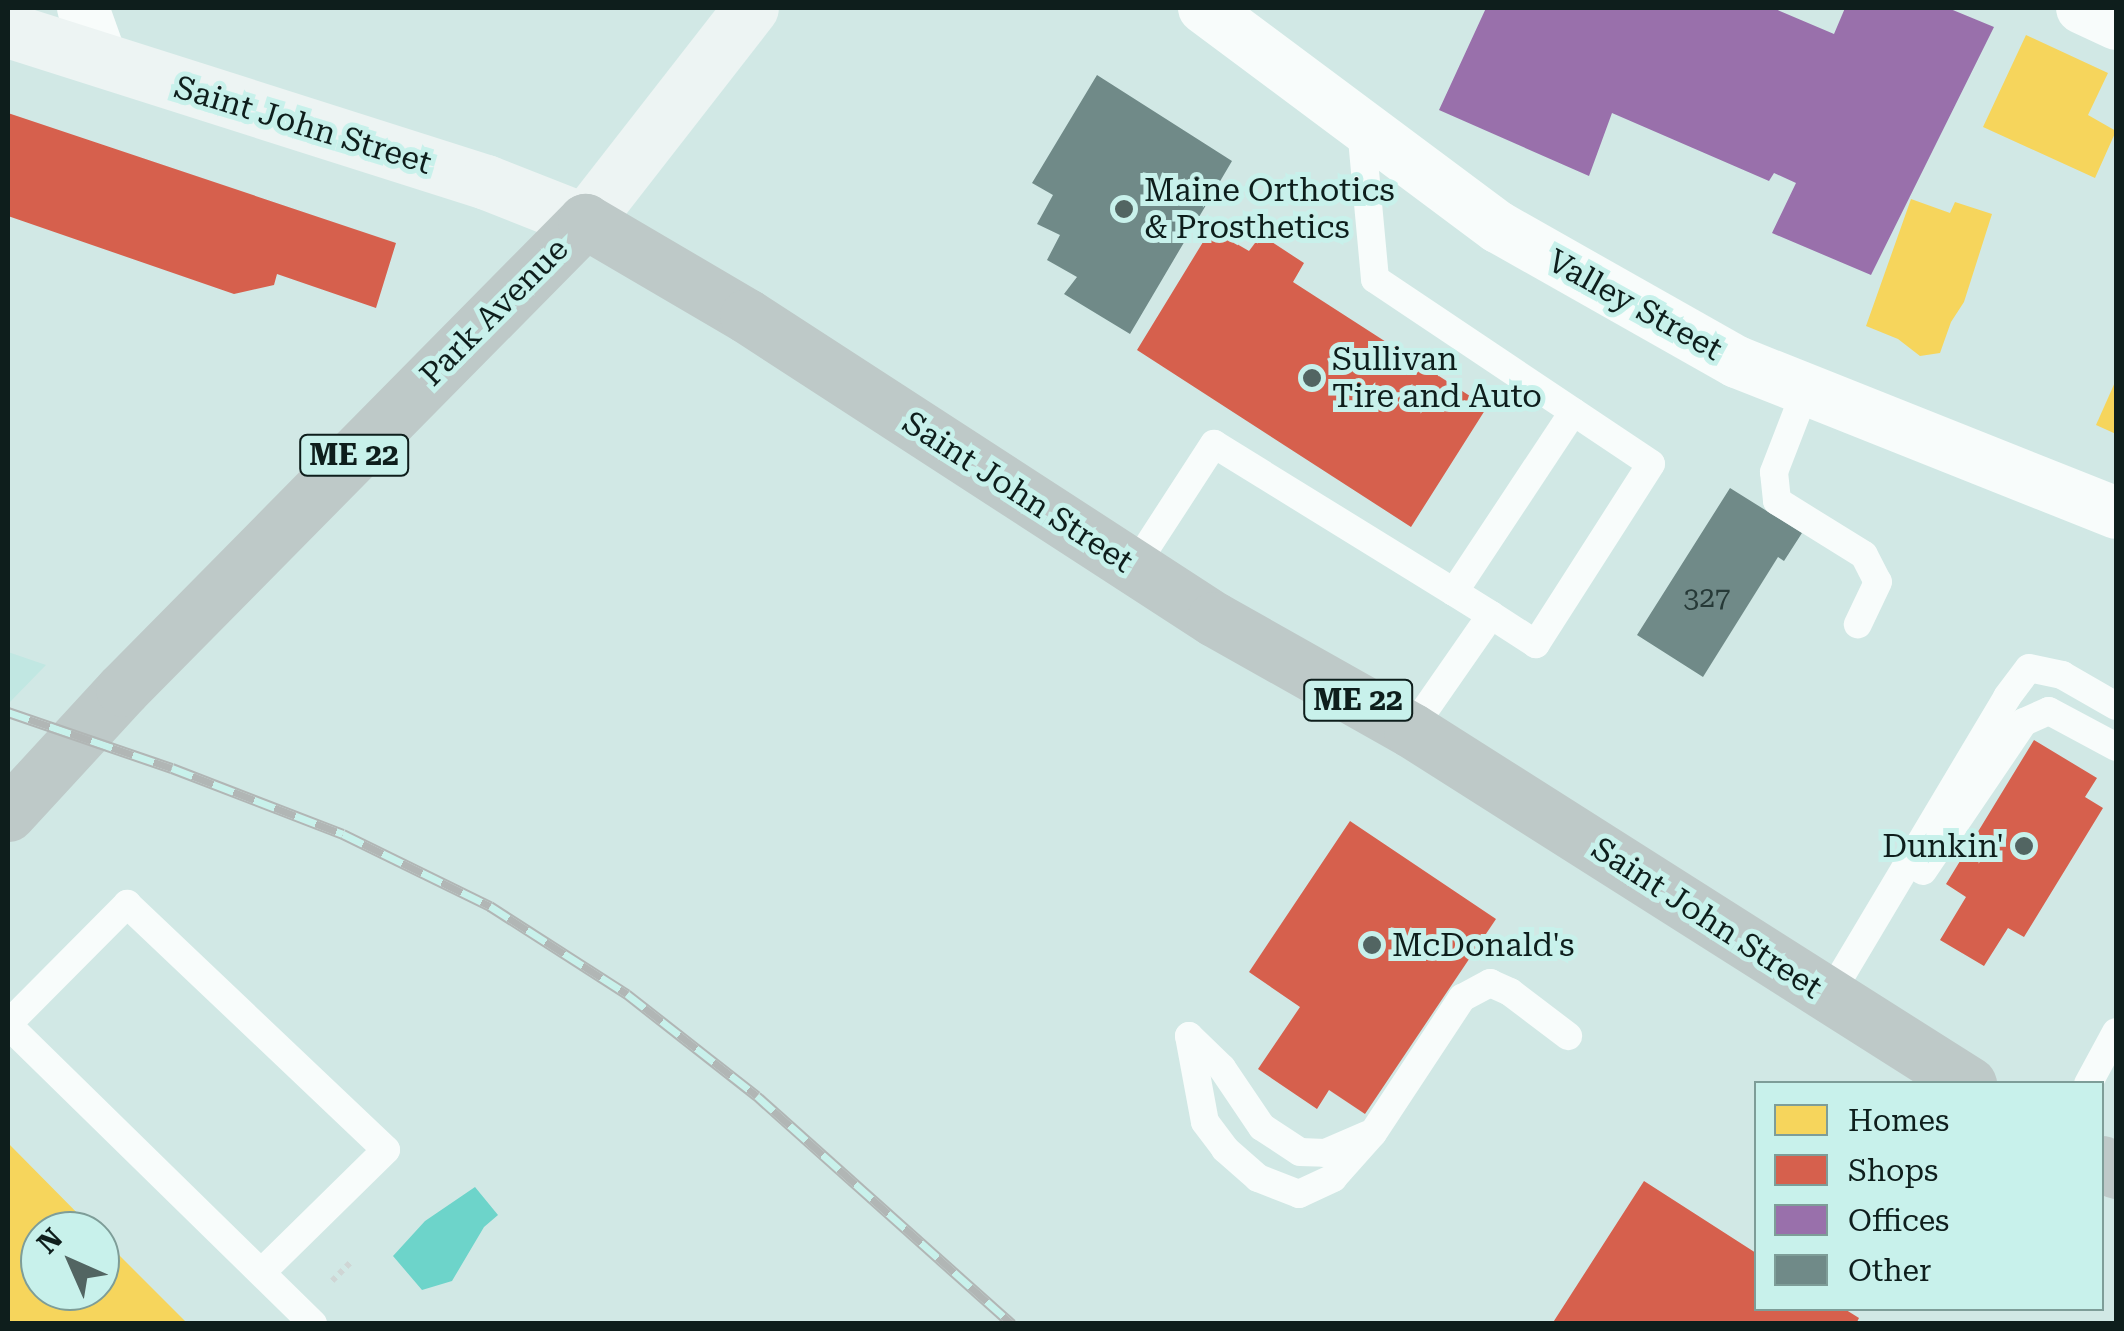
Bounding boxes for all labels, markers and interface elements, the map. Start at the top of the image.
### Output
street label: Saint John Street [170,68,436,182]
place label: Maine Orthotics & Prosthetics [1144,172,1395,247]
marker: Maine Orthotics & Prosthetics [1113,198,1135,220]
street label: Park Avenue [412,230,576,394]
street label: Valley Street [1541,241,1729,369]
place label: Sullivan Tire and Auto [1332,341,1542,416]
marker: Sullivan Tire and Auto [1301,367,1323,389]
street label: Saint John Street [896,403,1140,581]
road number: ME 22 [299,430,409,480]
house number: 327 [1683,581,1731,615]
road number: ME 22 [1303,675,1413,725]
place label: Dunkin' [1882,827,2004,865]
street label: Saint John Street [1585,829,1829,1007]
marker: Dunkin' [2013,835,2035,857]
place label: McDonald's [1392,926,1574,964]
marker: McDonald's [1361,934,1383,956]
legend [1754,1081,2104,1311]
text: Homes [1848,1103,1949,1138]
text: Shops [1848,1153,1938,1188]
text: Offices [1848,1203,1949,1238]
north arrow [20,1211,120,1311]
text: N [31,1222,69,1260]
text: Other [1848,1253,1931,1288]

